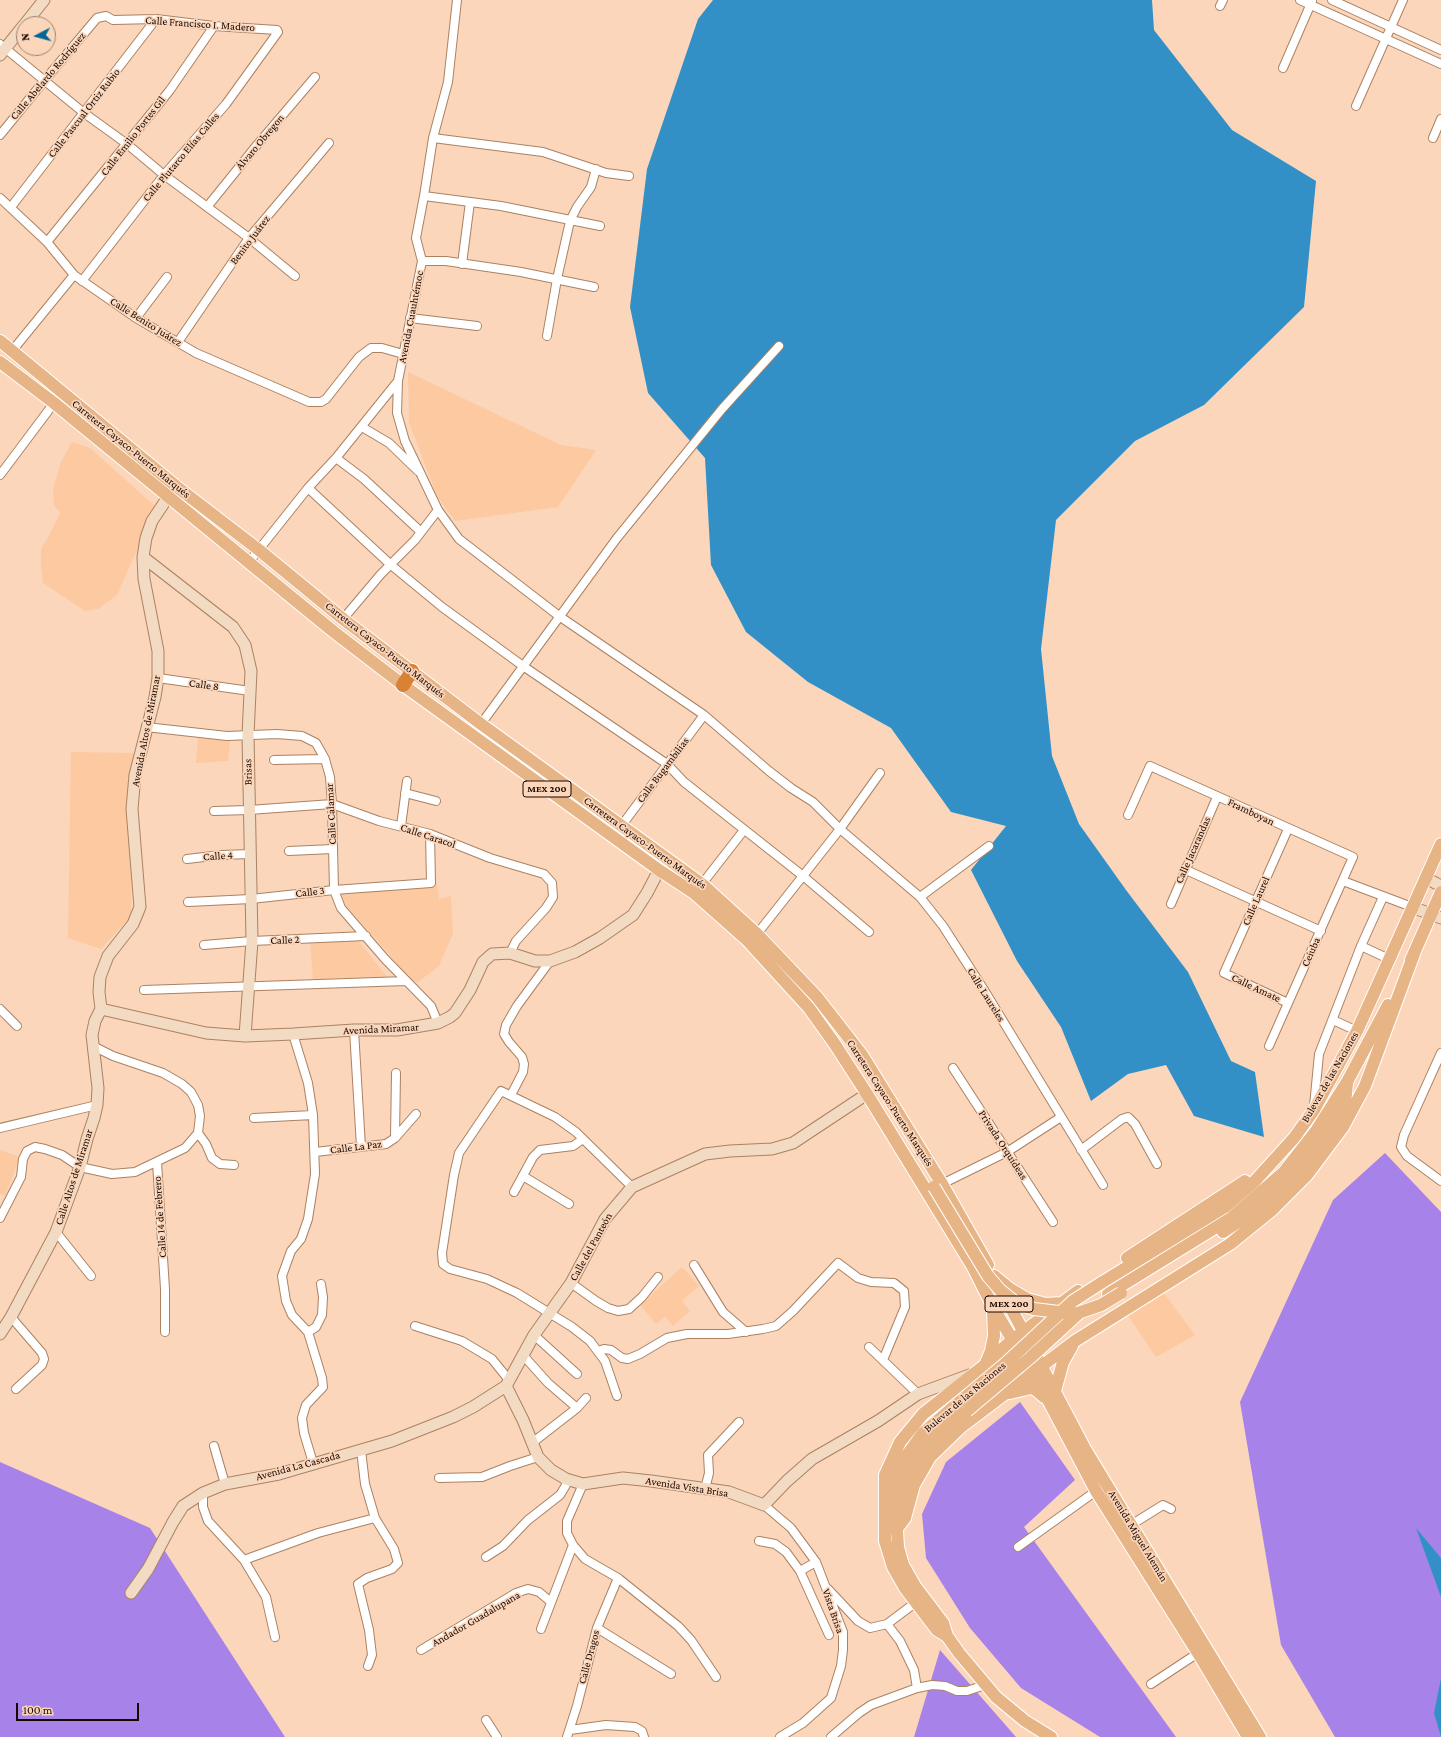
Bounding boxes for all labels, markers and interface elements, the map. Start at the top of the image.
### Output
street label: Calle Francisco I. Madero [145,14,255,34]
north arrow [16,16,56,56]
street label: Calle Abelardo Rodríguez [7,29,89,123]
text: N [19,33,31,42]
street label: Calle Pascual Ortiz Rubio [45,66,123,160]
street label: Calle Emilio Portes Gil [98,94,168,178]
street label: Calle Plutarco Elías Calles [140,110,222,204]
street label: Álvaro Obregon [233,111,287,173]
street label: Benito Juárez [227,213,273,267]
street label: Avenida Cuauhtémoc [396,270,426,364]
street label: Calle Benito Juárez [108,295,184,349]
street label: Carretera Cayaco-Puerto Marqués [69,397,193,501]
street label: Carretera Cayaco-Puerto Marqués [322,599,448,701]
street label: Avenida Altos de Miramar [129,674,163,788]
street label: Calle 8 [188,676,220,694]
street label: Calle Bugambilias [634,734,692,806]
street label: Brisas [241,759,255,785]
road number: MEX 200 [523,781,571,797]
street label: Calle Calamar [323,783,339,845]
street label: Carretera Cayaco-Puerto Marqués [581,794,709,892]
street label: Framboyan [1226,795,1276,829]
street label: Calle Jacarandas [1172,814,1214,886]
street label: Calle Caracol [399,821,457,851]
street label: Calle 4 [203,848,233,864]
street label: Calle Laurel [1239,875,1273,927]
street label: Calle 3 [295,884,325,900]
street label: Calle 2 [270,933,300,947]
street label: Ceiuba [1299,935,1323,969]
street label: Calle Laureles [964,966,1008,1024]
street label: Calle Amate [1229,971,1283,1005]
street label: Avenida Miramar [343,1020,419,1038]
street label: Bulevar de las Naciones [1299,1029,1361,1125]
street label: Carretera Cayaco-Puerto Marqués [844,1037,936,1169]
street label: Privada Orquídeas [975,1108,1031,1182]
street label: Calle Altos de Miramar [52,1127,96,1227]
street label: Calle La Paz [329,1137,383,1157]
street label: Calle 14 de Febrero [151,1176,169,1258]
street label: Calle del Panteón [567,1211,615,1283]
road number: MEX 200 [985,1296,1033,1312]
street label: Bulevar de las Naciones [921,1359,1009,1435]
street label: Avenida La Cascada [254,1448,342,1484]
street label: Avenida Vista Brisa [645,1474,729,1500]
street label: Avenida Miguel Alemán [1105,1488,1171,1584]
street label: Vista Brisa [819,1587,847,1635]
street label: Andador Guadalupana [430,1588,522,1650]
street label: Calle Dragos [575,1629,603,1685]
scale bar [18,1695,141,1721]
text: 100 m [23,1703,52,1717]

